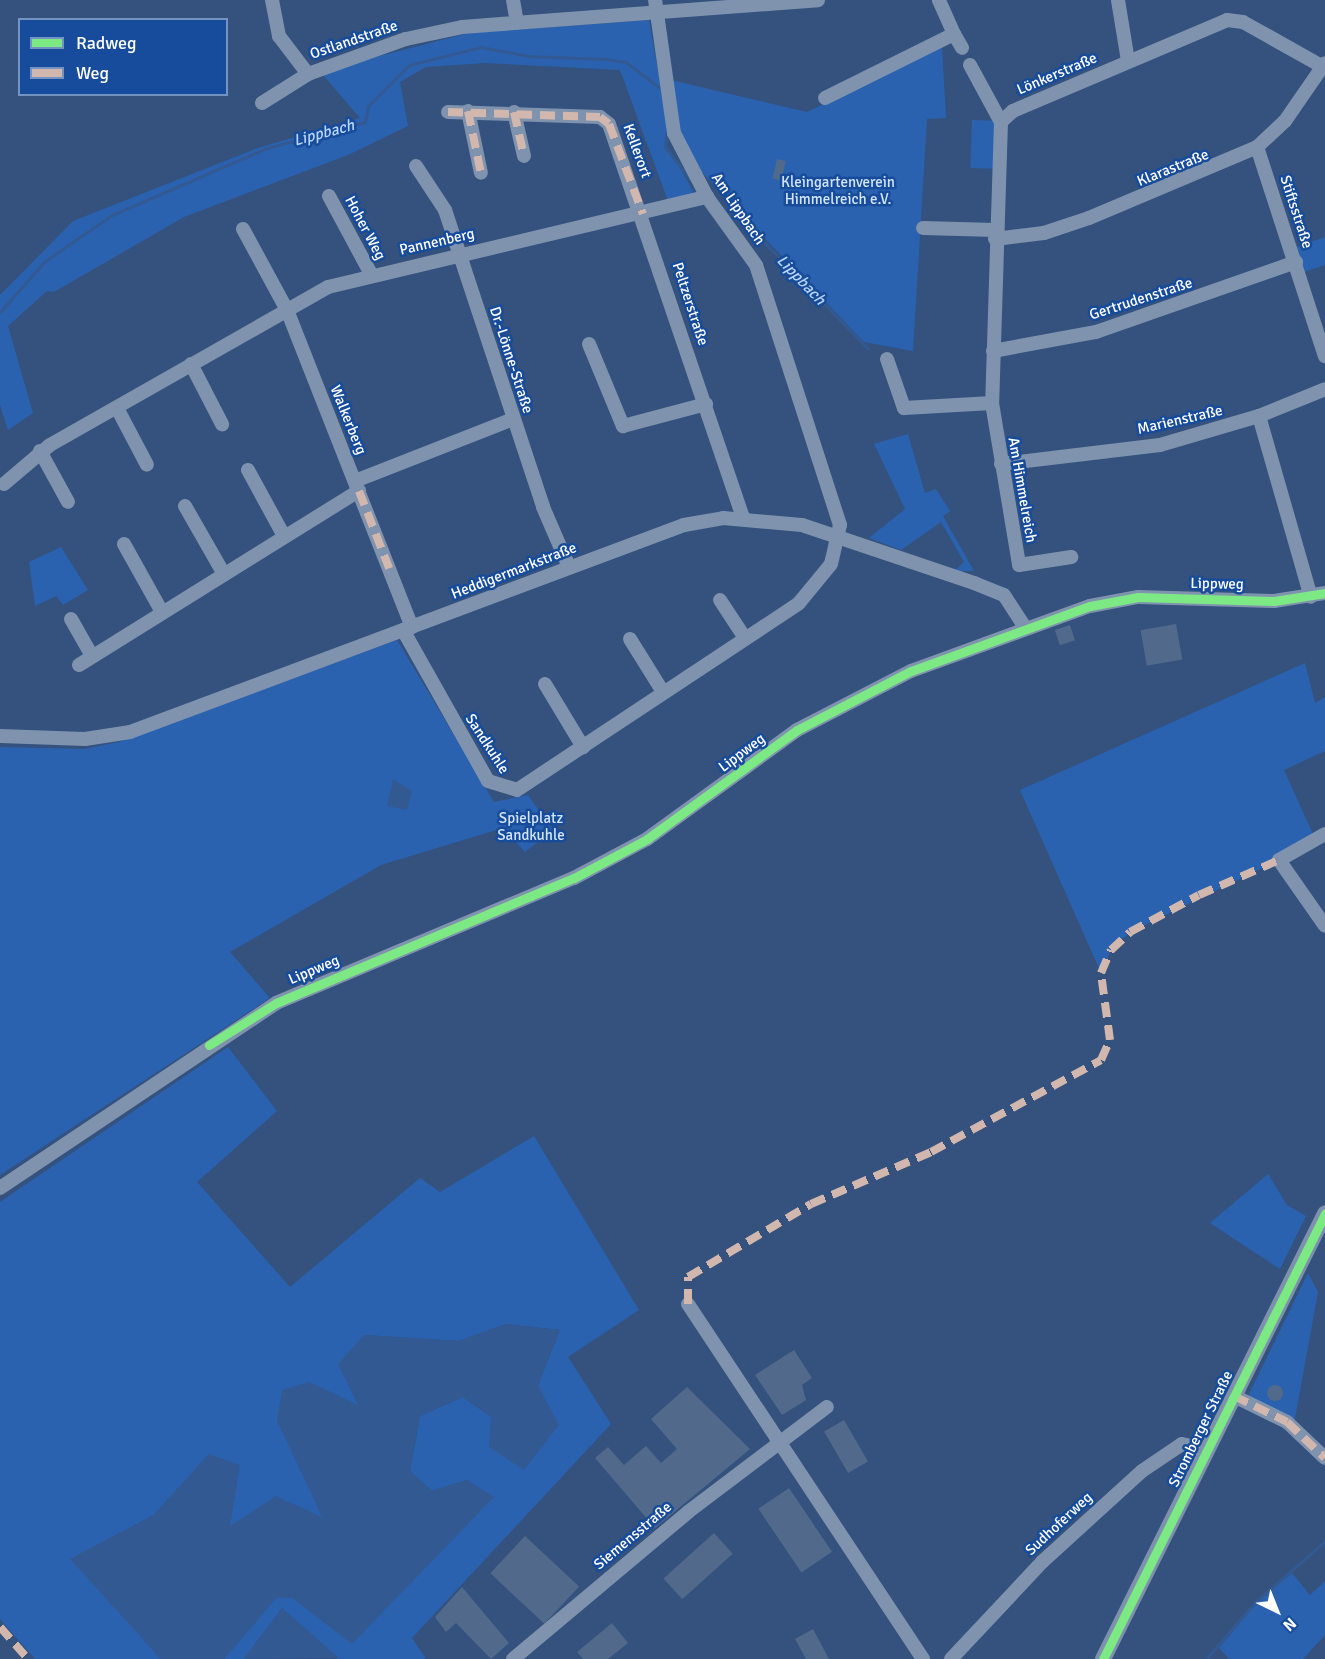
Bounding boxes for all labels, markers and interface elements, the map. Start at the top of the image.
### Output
street label: Ostlandstraße [308,17,400,63]
legend [18,18,228,96]
text: Radweg [76,32,137,54]
street label: Lönkerstraße [1014,49,1100,99]
text: Weg [76,62,109,84]
water label: Lippbach [292,116,356,150]
street label: Kellerort [619,121,655,181]
street label: Klarastraße [1135,145,1211,191]
street label: Am Lippbach [707,170,769,248]
park label: Kleingartenverein Himmelreich e.V. [781,173,895,208]
street label: Stiftsstraße [1276,173,1316,251]
street label: Hoher Weg [341,193,389,263]
street label: Pannenberg [398,225,476,259]
water label: Lippbach [773,251,829,309]
street label: Peltzerstraße [668,260,712,348]
street label: Gertrudenstraße [1087,274,1195,324]
street label: Dr.-Lönne-Straße [485,304,537,416]
street label: Walkerberg [326,383,370,457]
street label: Marienstraße [1136,401,1224,439]
street label: Am Himmelreich [1004,436,1040,544]
street label: Heddigermarkstraße [449,539,579,603]
street label: Lippweg [1190,575,1244,593]
street label: Sandkuhle [461,711,513,777]
street label: Lippweg [715,730,769,776]
park label: Spielplatz Sandkuhle [497,809,565,844]
street label: Lippweg [286,951,342,989]
street label: Stromberger Straße [1165,1368,1237,1490]
street label: Sudhoferweg [1022,1489,1096,1559]
street label: Siemensstraße [591,1498,675,1574]
north arrow [1247,1581,1307,1641]
text: N [1278,1613,1300,1635]

